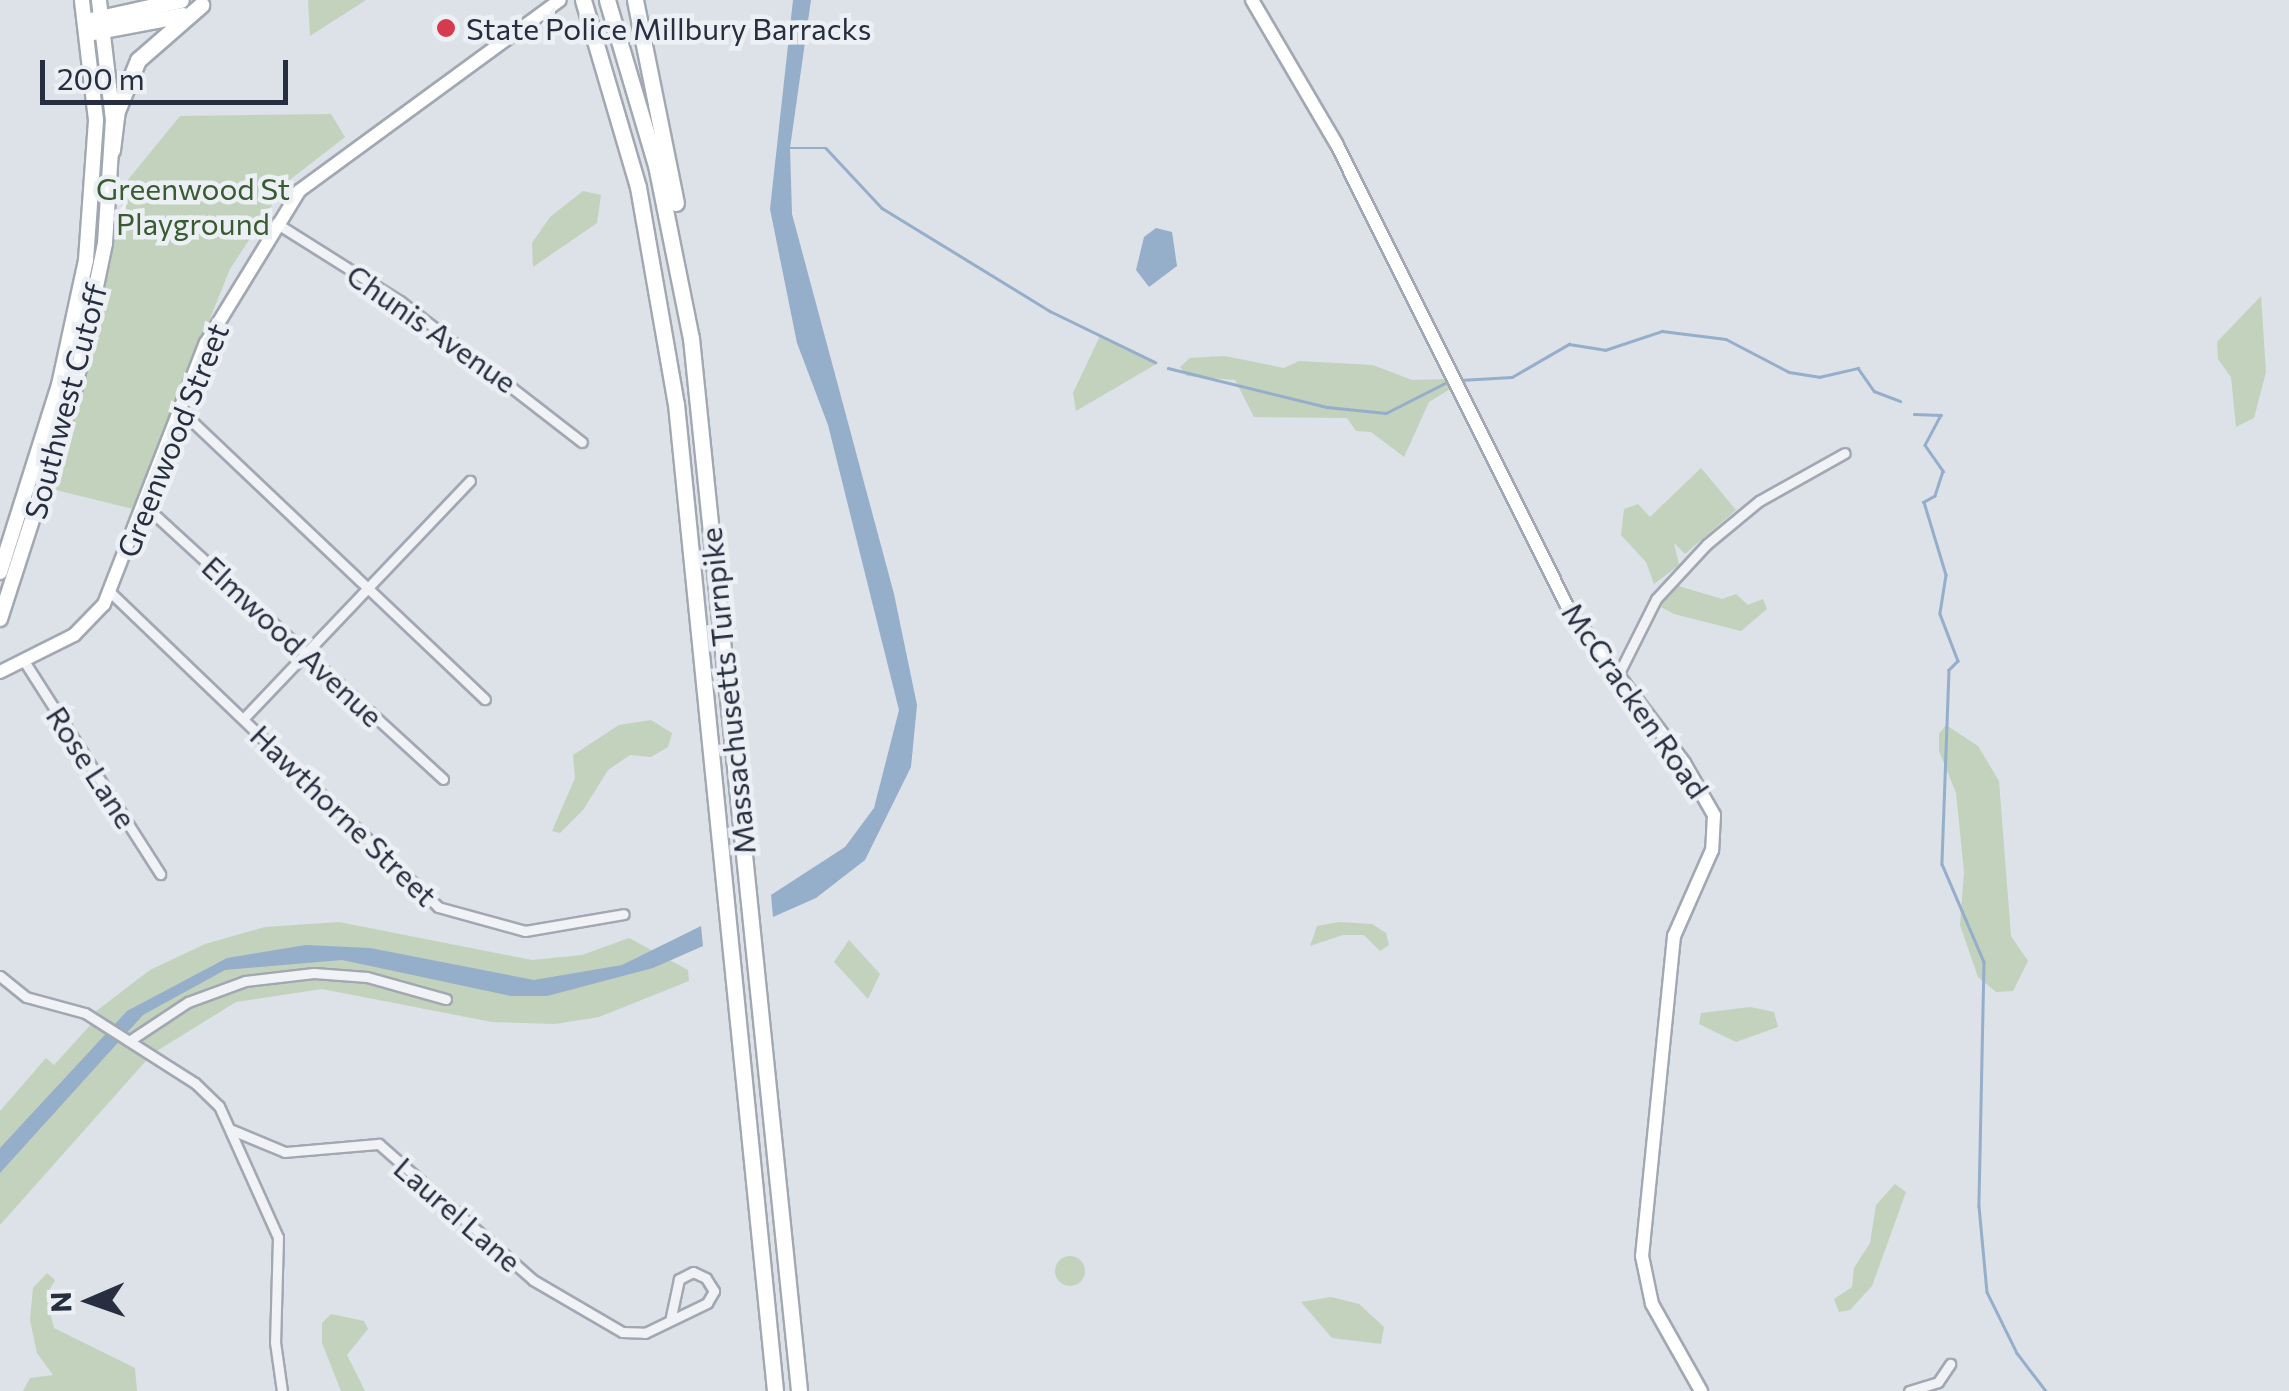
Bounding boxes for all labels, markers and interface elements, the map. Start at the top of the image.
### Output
place label: State Police Millbury Barracks [466,10,871,46]
marker: State Police Millbury Barracks [435,17,457,39]
scale bar [45,40,292,102]
text: 200 m [57,59,145,96]
park label: Greenwood St Playground [96,170,290,240]
street label: Chunis Avenue [340,256,524,400]
street label: Southwest Cutoff [16,279,114,523]
street label: Greenwood Street [109,318,235,562]
street label: Massachusetts Turnpike [692,526,762,856]
street label: Elmwood Avenue [195,548,391,734]
street label: McCracken Road [1555,595,1717,805]
street label: Rose Lane [39,699,145,835]
street label: Hawthorne Street [243,717,445,913]
street label: Laurel Lane [387,1149,529,1279]
north arrow [40,1251,140,1351]
text: N [43,1291,77,1313]

